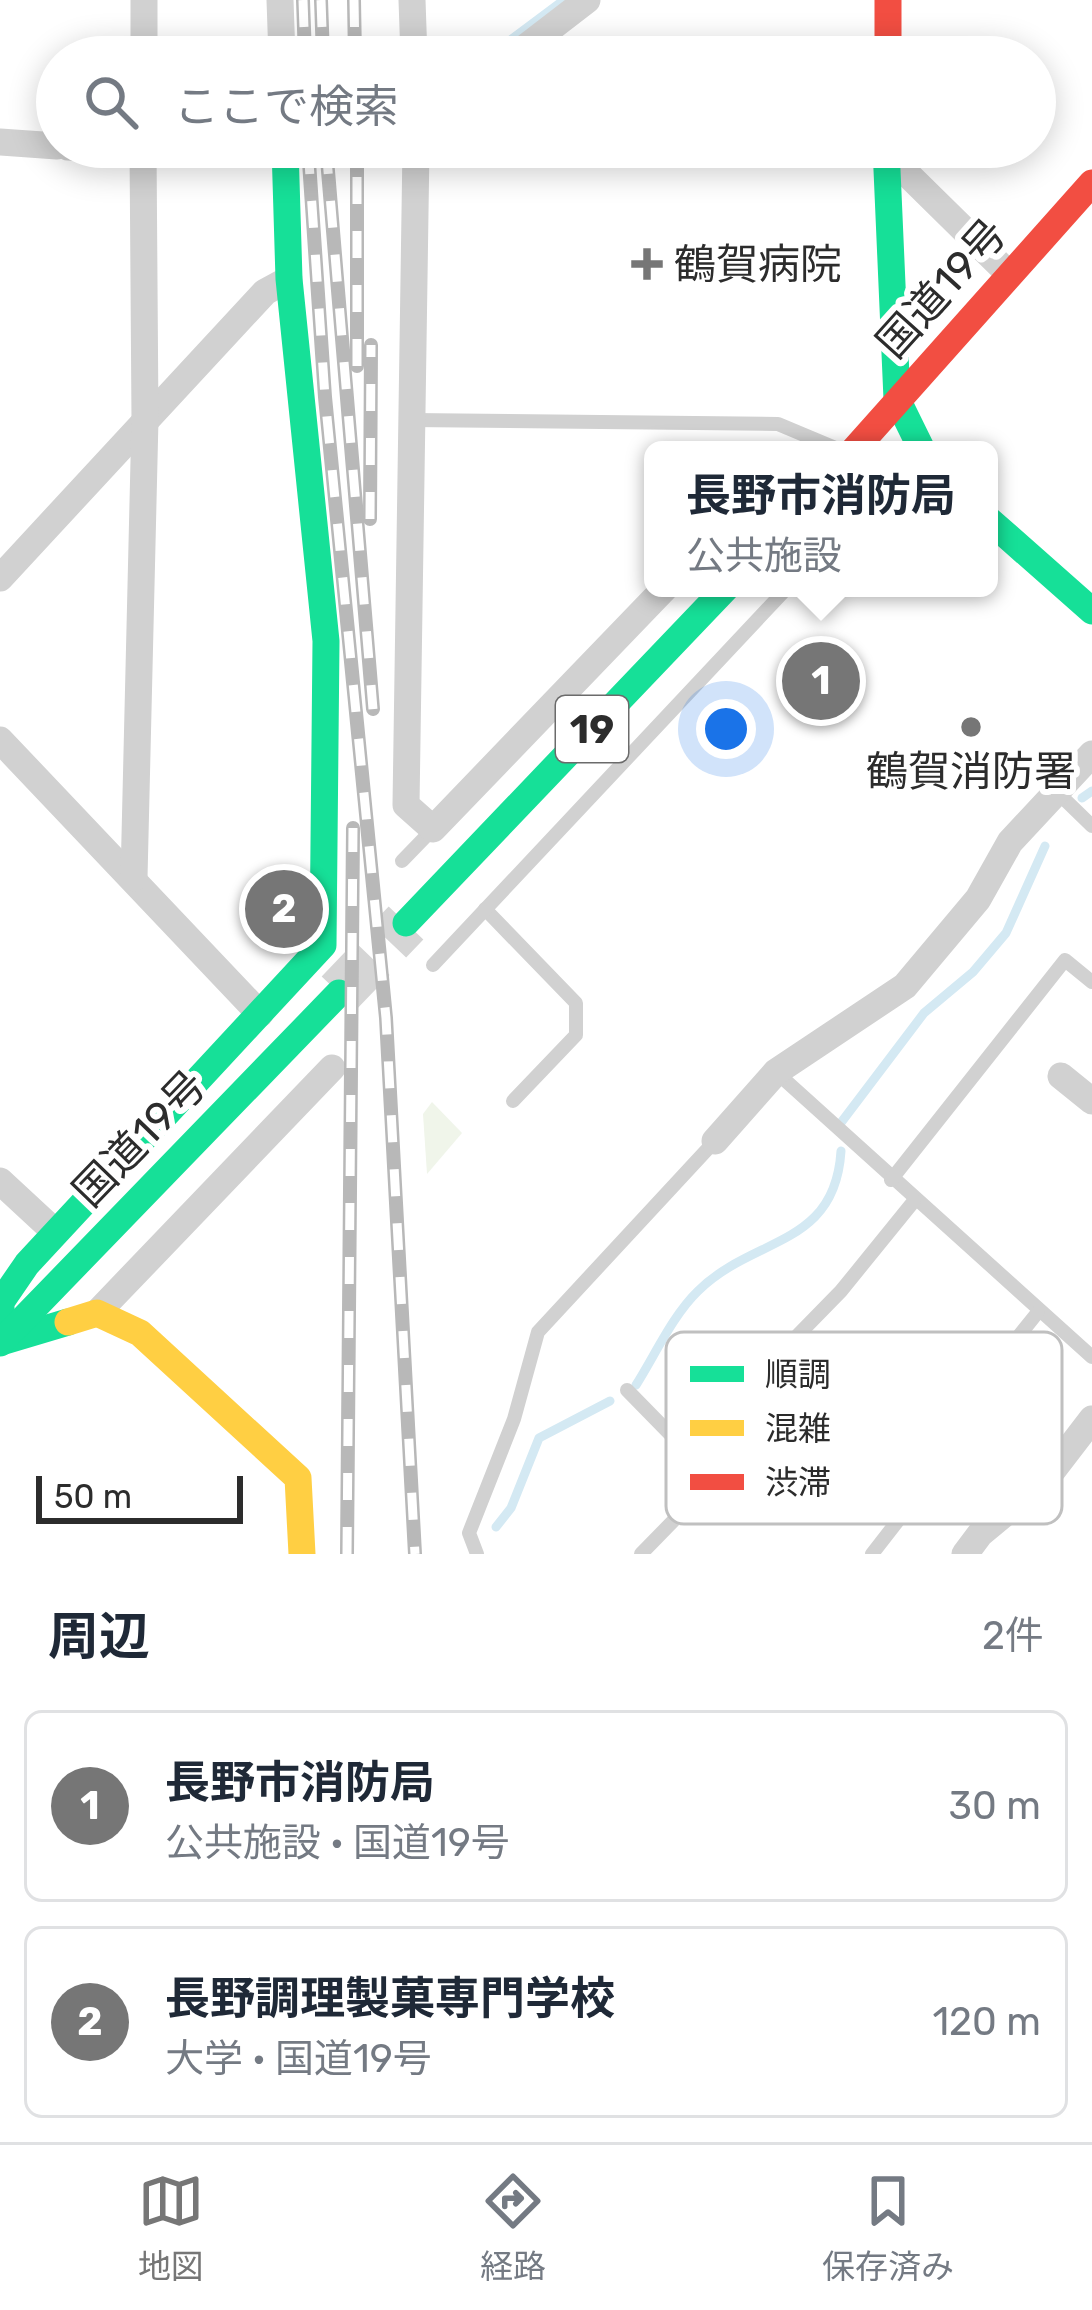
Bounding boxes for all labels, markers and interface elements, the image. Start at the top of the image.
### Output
search box [36,36,1056,168]
icon: search [78,69,144,135]
text: ここで検索 [174,80,399,133]
street label: 国道19号 [867,209,1017,368]
place label: 鶴賀病院 [674,240,842,290]
marker: 鶴賀病院 [631,248,663,280]
popup [644,441,998,597]
text: 長野市消防局 [686,469,956,522]
text: 公共施設 [686,533,842,579]
pin: 1 [782,636,860,726]
road number: 19 [556,696,628,762]
your location [696,699,756,759]
marker: 鶴賀消防署 [958,714,984,740]
place label: 鶴賀消防署 [866,747,1076,797]
pin: 2 [245,864,323,954]
street label: 国道19号 [63,1061,216,1217]
legend [666,1332,1062,1524]
text: 順調 [765,1355,831,1394]
text: 混雑 [765,1409,831,1448]
text: 渋滞 [765,1463,831,1502]
scale bar [36,1470,243,1523]
text: 50 m [54,1477,132,1516]
text: 周辺 [48,1606,150,1667]
text: 2件 [982,1613,1044,1659]
text: 長野市消防局 [165,1756,435,1809]
text: 1 [80,1783,100,1829]
text: 30 m [949,1783,1041,1829]
text: 公共施設 · 国道19号 [165,1820,510,1866]
text: 長野調理製菓専門学校 [165,1972,615,2025]
text: 2 [77,1999,103,2045]
text: 120 m [932,1999,1041,2045]
text: 大学 · 国道19号 [165,2036,432,2082]
tab: 地図 [138,2168,204,2288]
tab: 経路 [480,2168,546,2288]
tab: 保存済み [822,2168,954,2288]

